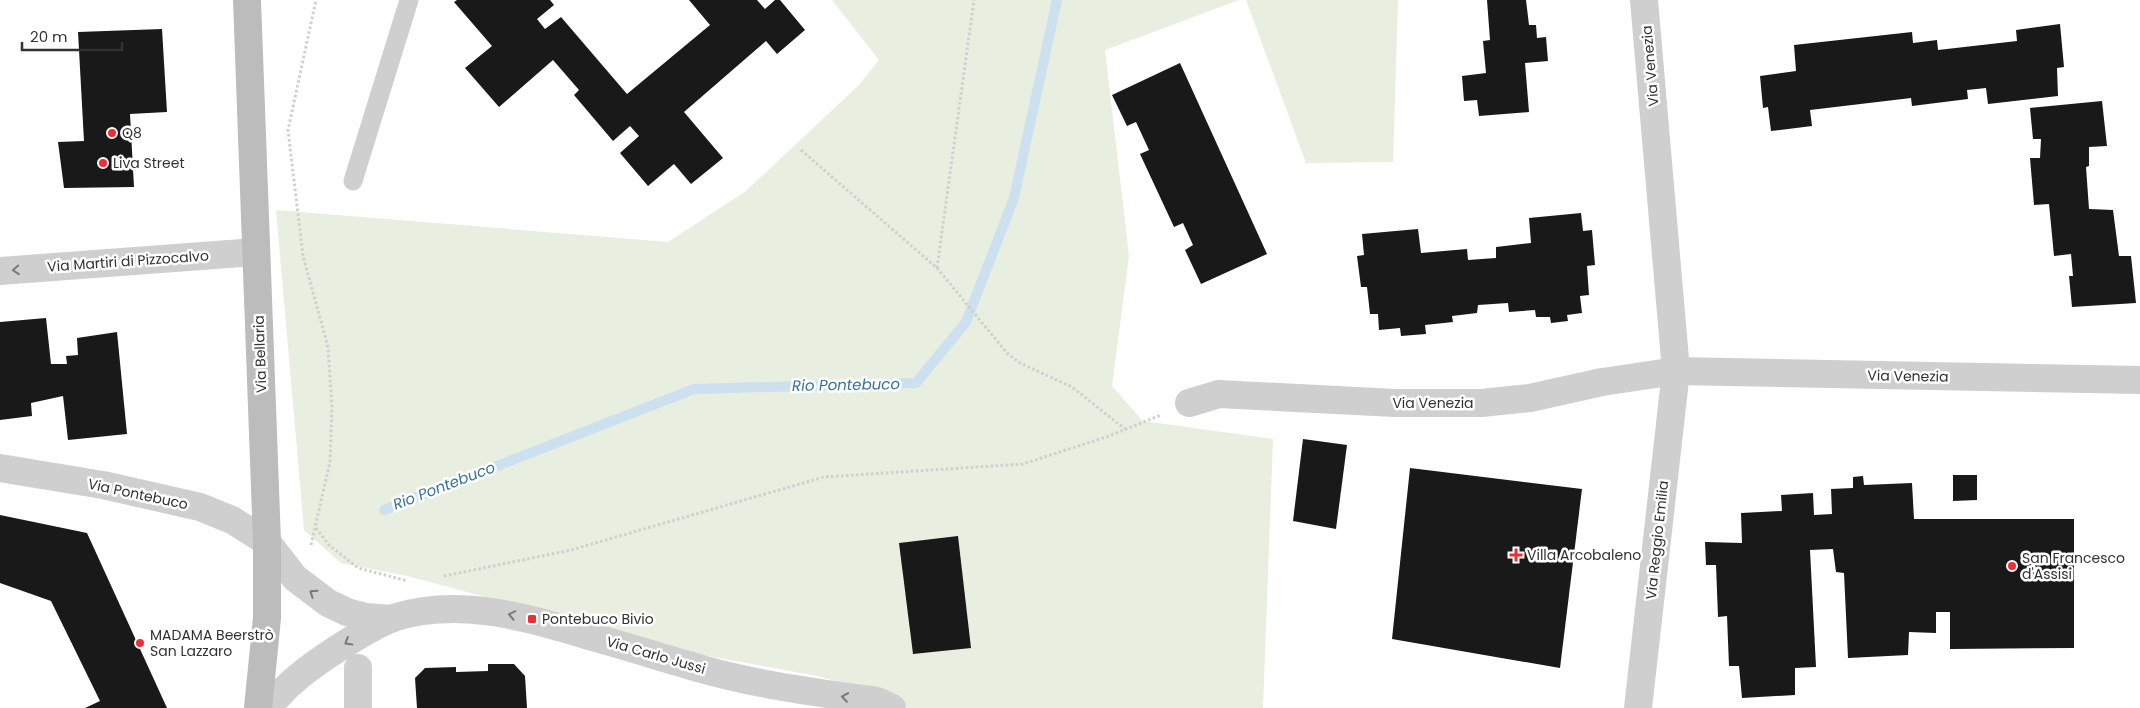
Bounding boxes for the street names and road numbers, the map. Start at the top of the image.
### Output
street label: Via Venezia [1637,25,1663,107]
street label: Via Martiri di Pizzocalvo [47,245,209,277]
street label: Via Bellaria [249,315,271,393]
street label: Via Venezia [1867,365,1949,387]
street label: Via Venezia [1392,393,1474,413]
street label: Via Pontebuco [86,474,190,514]
street label: Via Reggio Emilia [1641,479,1673,601]
street label: Via Carlo Jussi [604,631,708,679]

